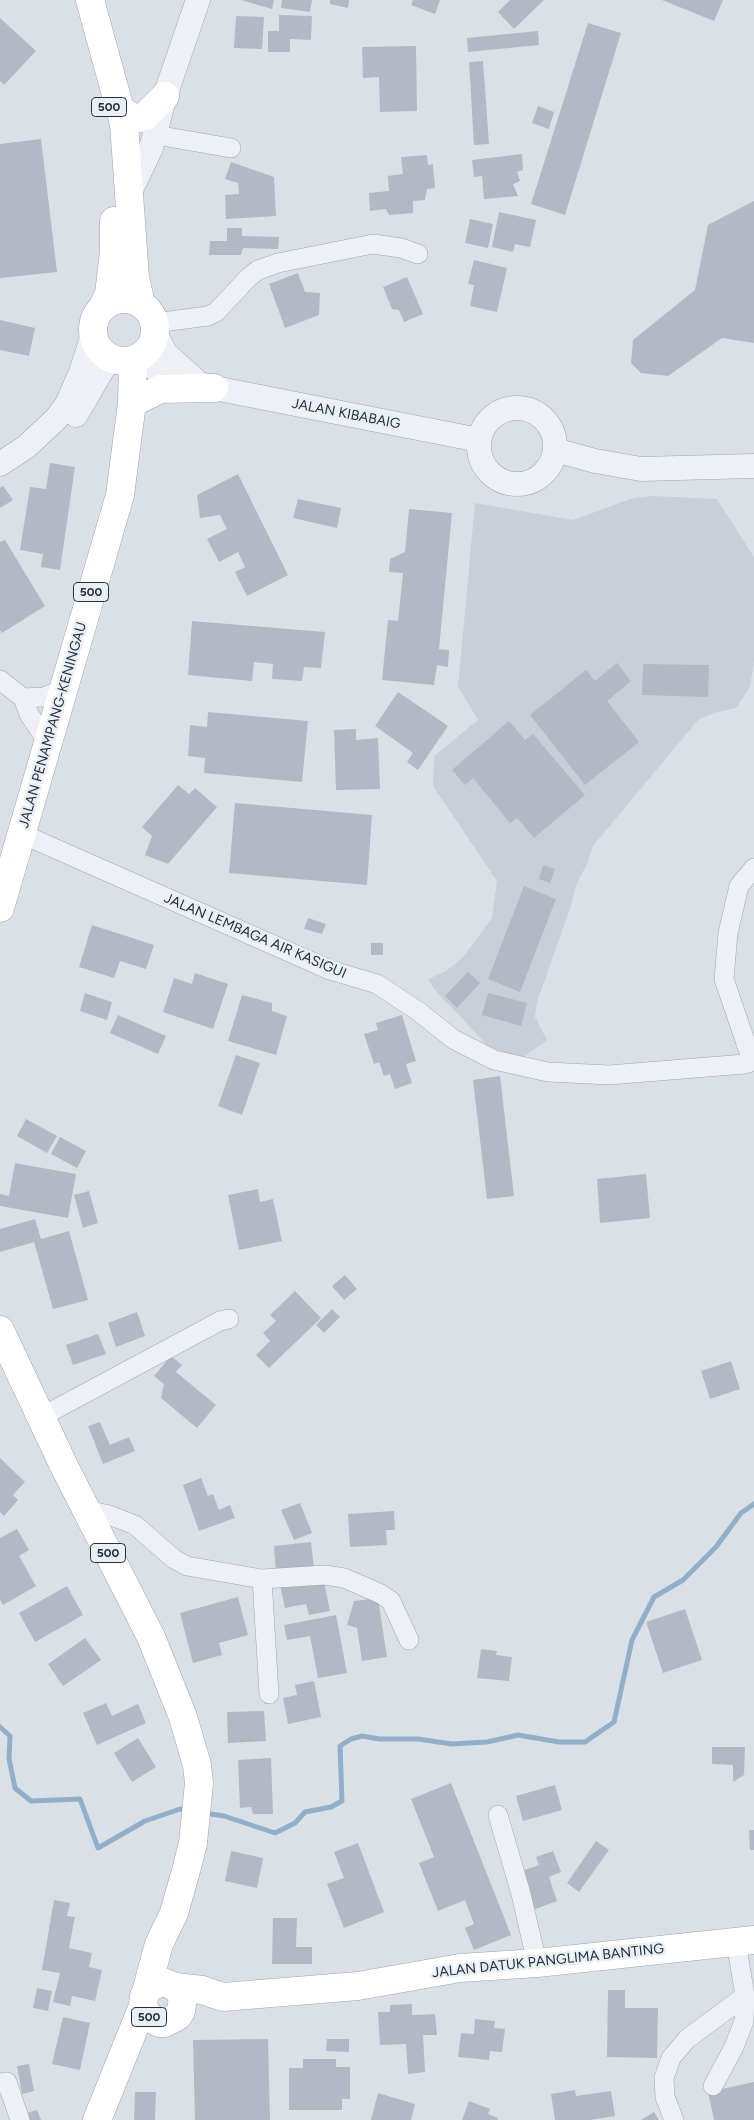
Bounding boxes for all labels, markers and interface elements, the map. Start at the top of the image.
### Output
road number: 500 [92,98,126,116]
street label: JALAN KIBABAIG [290,395,402,433]
road number: 500 [74,582,108,602]
street label: JALAN PENAMPANG-KENINGAU [16,620,90,830]
street label: JALAN LEMBAGA AIR KASIGUI [161,890,349,982]
road number: 500 [90,1544,126,1562]
street label: JALAN DATUK PANGLIMA BANTING [431,1940,665,1982]
road number: 500 [132,2008,166,2026]

